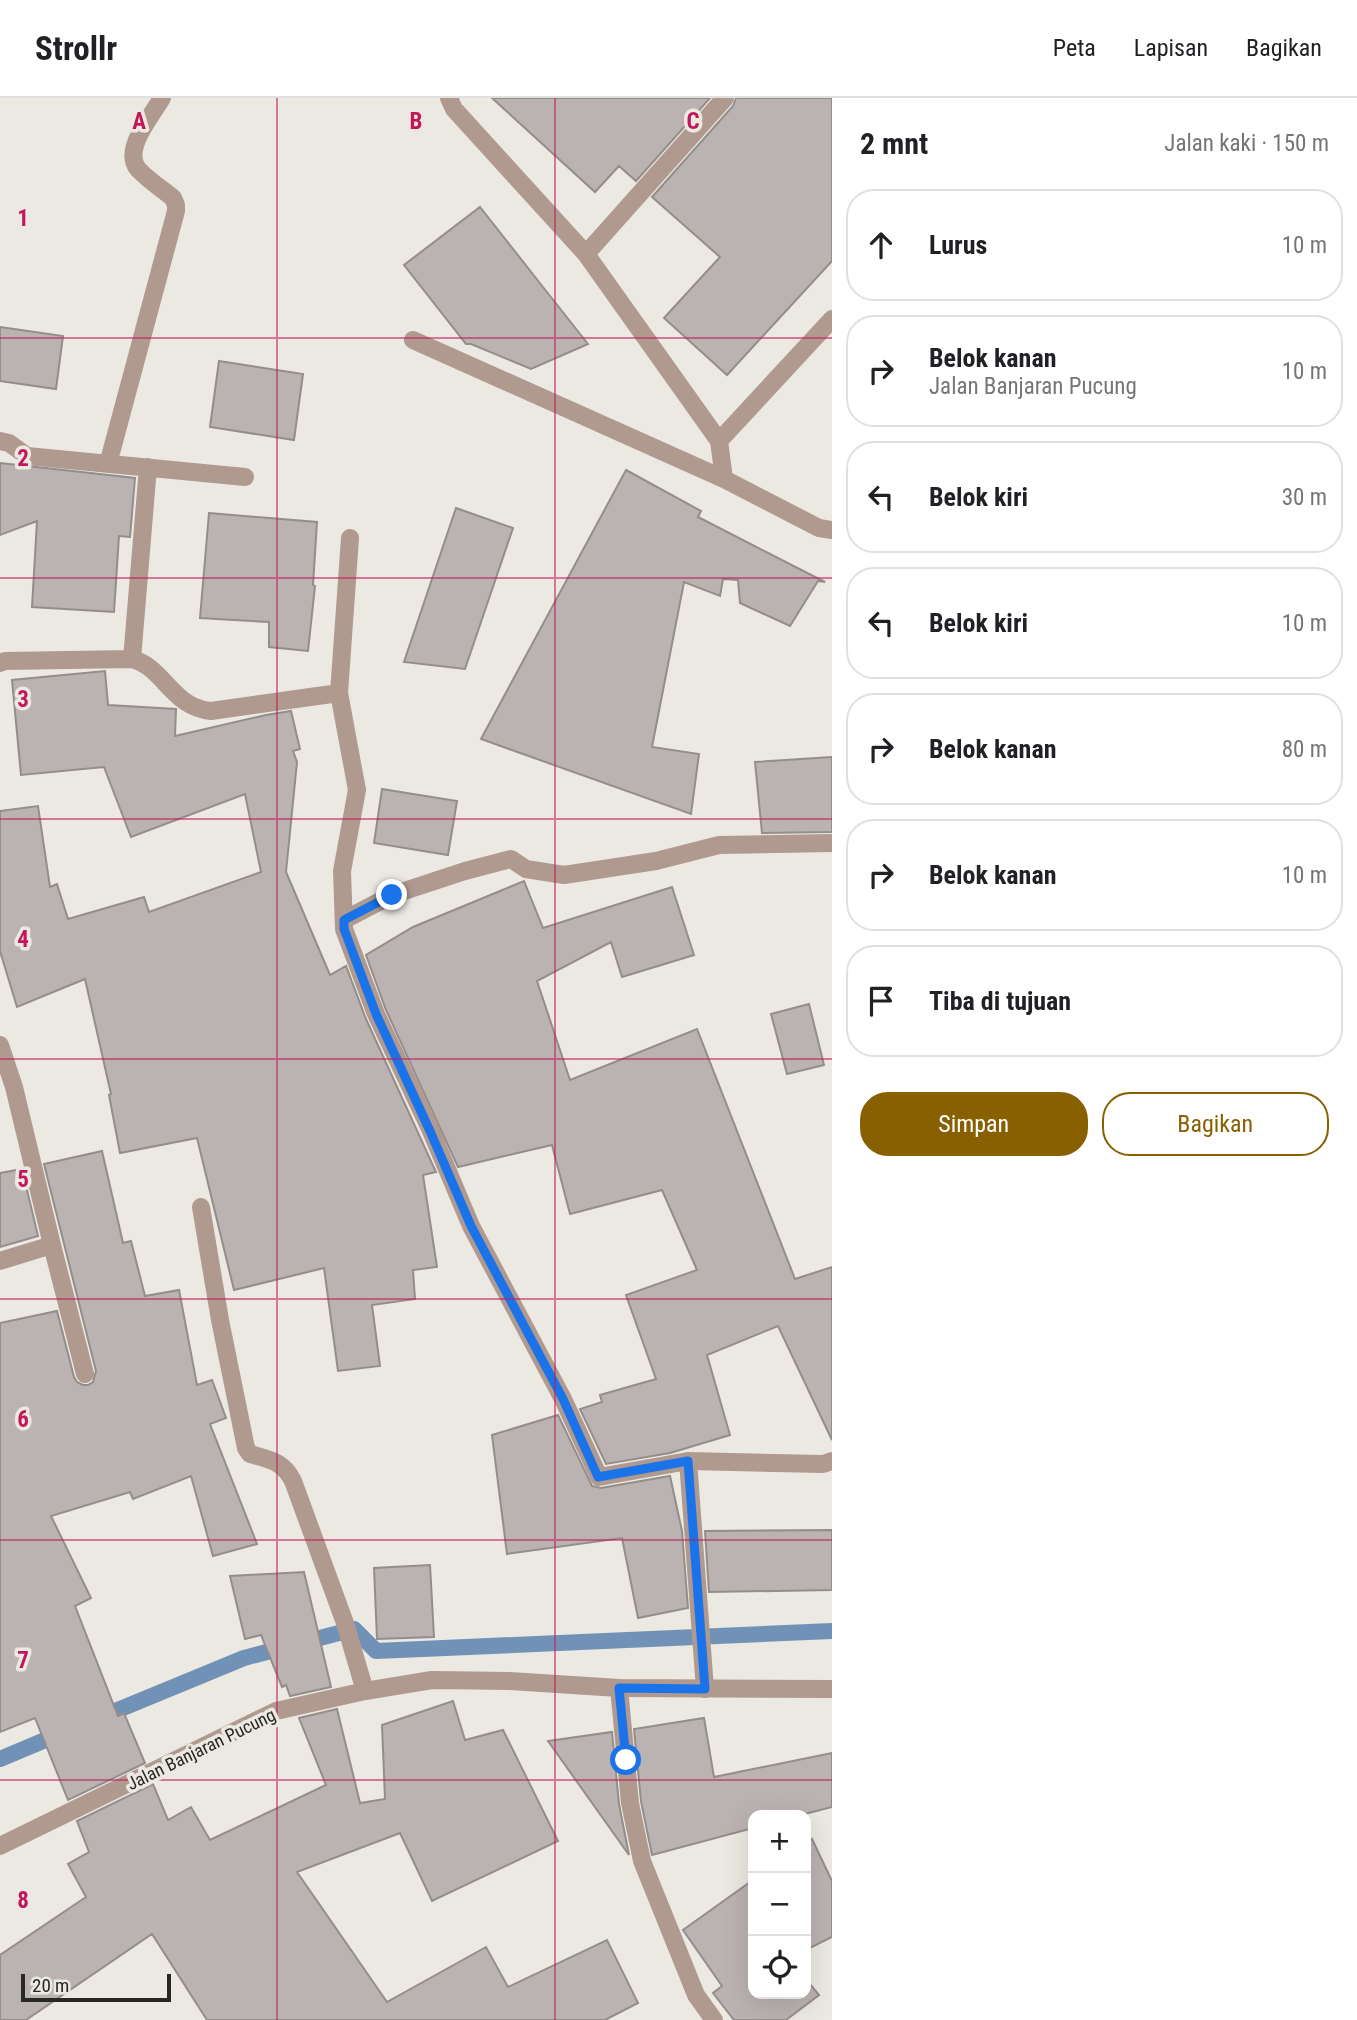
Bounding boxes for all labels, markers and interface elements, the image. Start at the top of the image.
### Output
text: Strollr [35,29,117,68]
text: Peta [1053,34,1096,62]
text: Lapisan [1134,34,1208,62]
text: Bagikan [1246,34,1322,62]
text: A [132,108,146,135]
text: B [410,108,422,135]
text: C [686,108,700,135]
text: 2 mnt [860,126,928,161]
text: Jalan kaki · 150 m [1164,130,1329,157]
text: 1 [17,205,29,232]
icon: ahead [862,226,900,264]
text: Lurus [929,230,987,260]
text: 10 m [1282,232,1327,259]
text: Belok kanan [929,343,1056,373]
icon: right [862,352,900,390]
text: 10 m [1282,358,1327,385]
text: Jalan Banjaran Pucung [929,373,1137,400]
text: 2 [17,445,29,472]
icon: left [862,478,900,516]
text: Belok kiri [929,482,1028,512]
text: 30 m [1282,484,1327,511]
icon: left [862,604,900,642]
text: Belok kiri [929,608,1028,638]
text: 10 m [1282,610,1327,637]
text: 3 [17,686,29,713]
icon: right [862,730,900,768]
text: Belok kanan [929,734,1056,764]
text: 80 m [1282,736,1327,763]
icon: right [862,856,900,894]
text: Belok kanan [929,860,1056,890]
text: 10 m [1282,862,1327,889]
route end [376,879,407,910]
text: 4 [17,926,29,953]
icon: arrive [862,982,900,1020]
text: Tiba di tujuan [929,986,1071,1016]
button: Simpan [860,1092,1088,1156]
button: Bagikan [1102,1092,1329,1156]
text: 5 [17,1166,29,1193]
text: 6 [17,1406,29,1433]
text: 7 [17,1647,29,1674]
street label: Jalan Banjaran Pucung [123,1704,279,1794]
route start [610,1744,641,1775]
map controls [748,1810,811,1999]
button: + [748,1810,811,1873]
button: − [748,1873,811,1936]
text: 8 [17,1887,29,1914]
button: locate [748,1936,811,1999]
scale bar [21,1971,172,2003]
text: 20 m [32,1974,69,1997]

